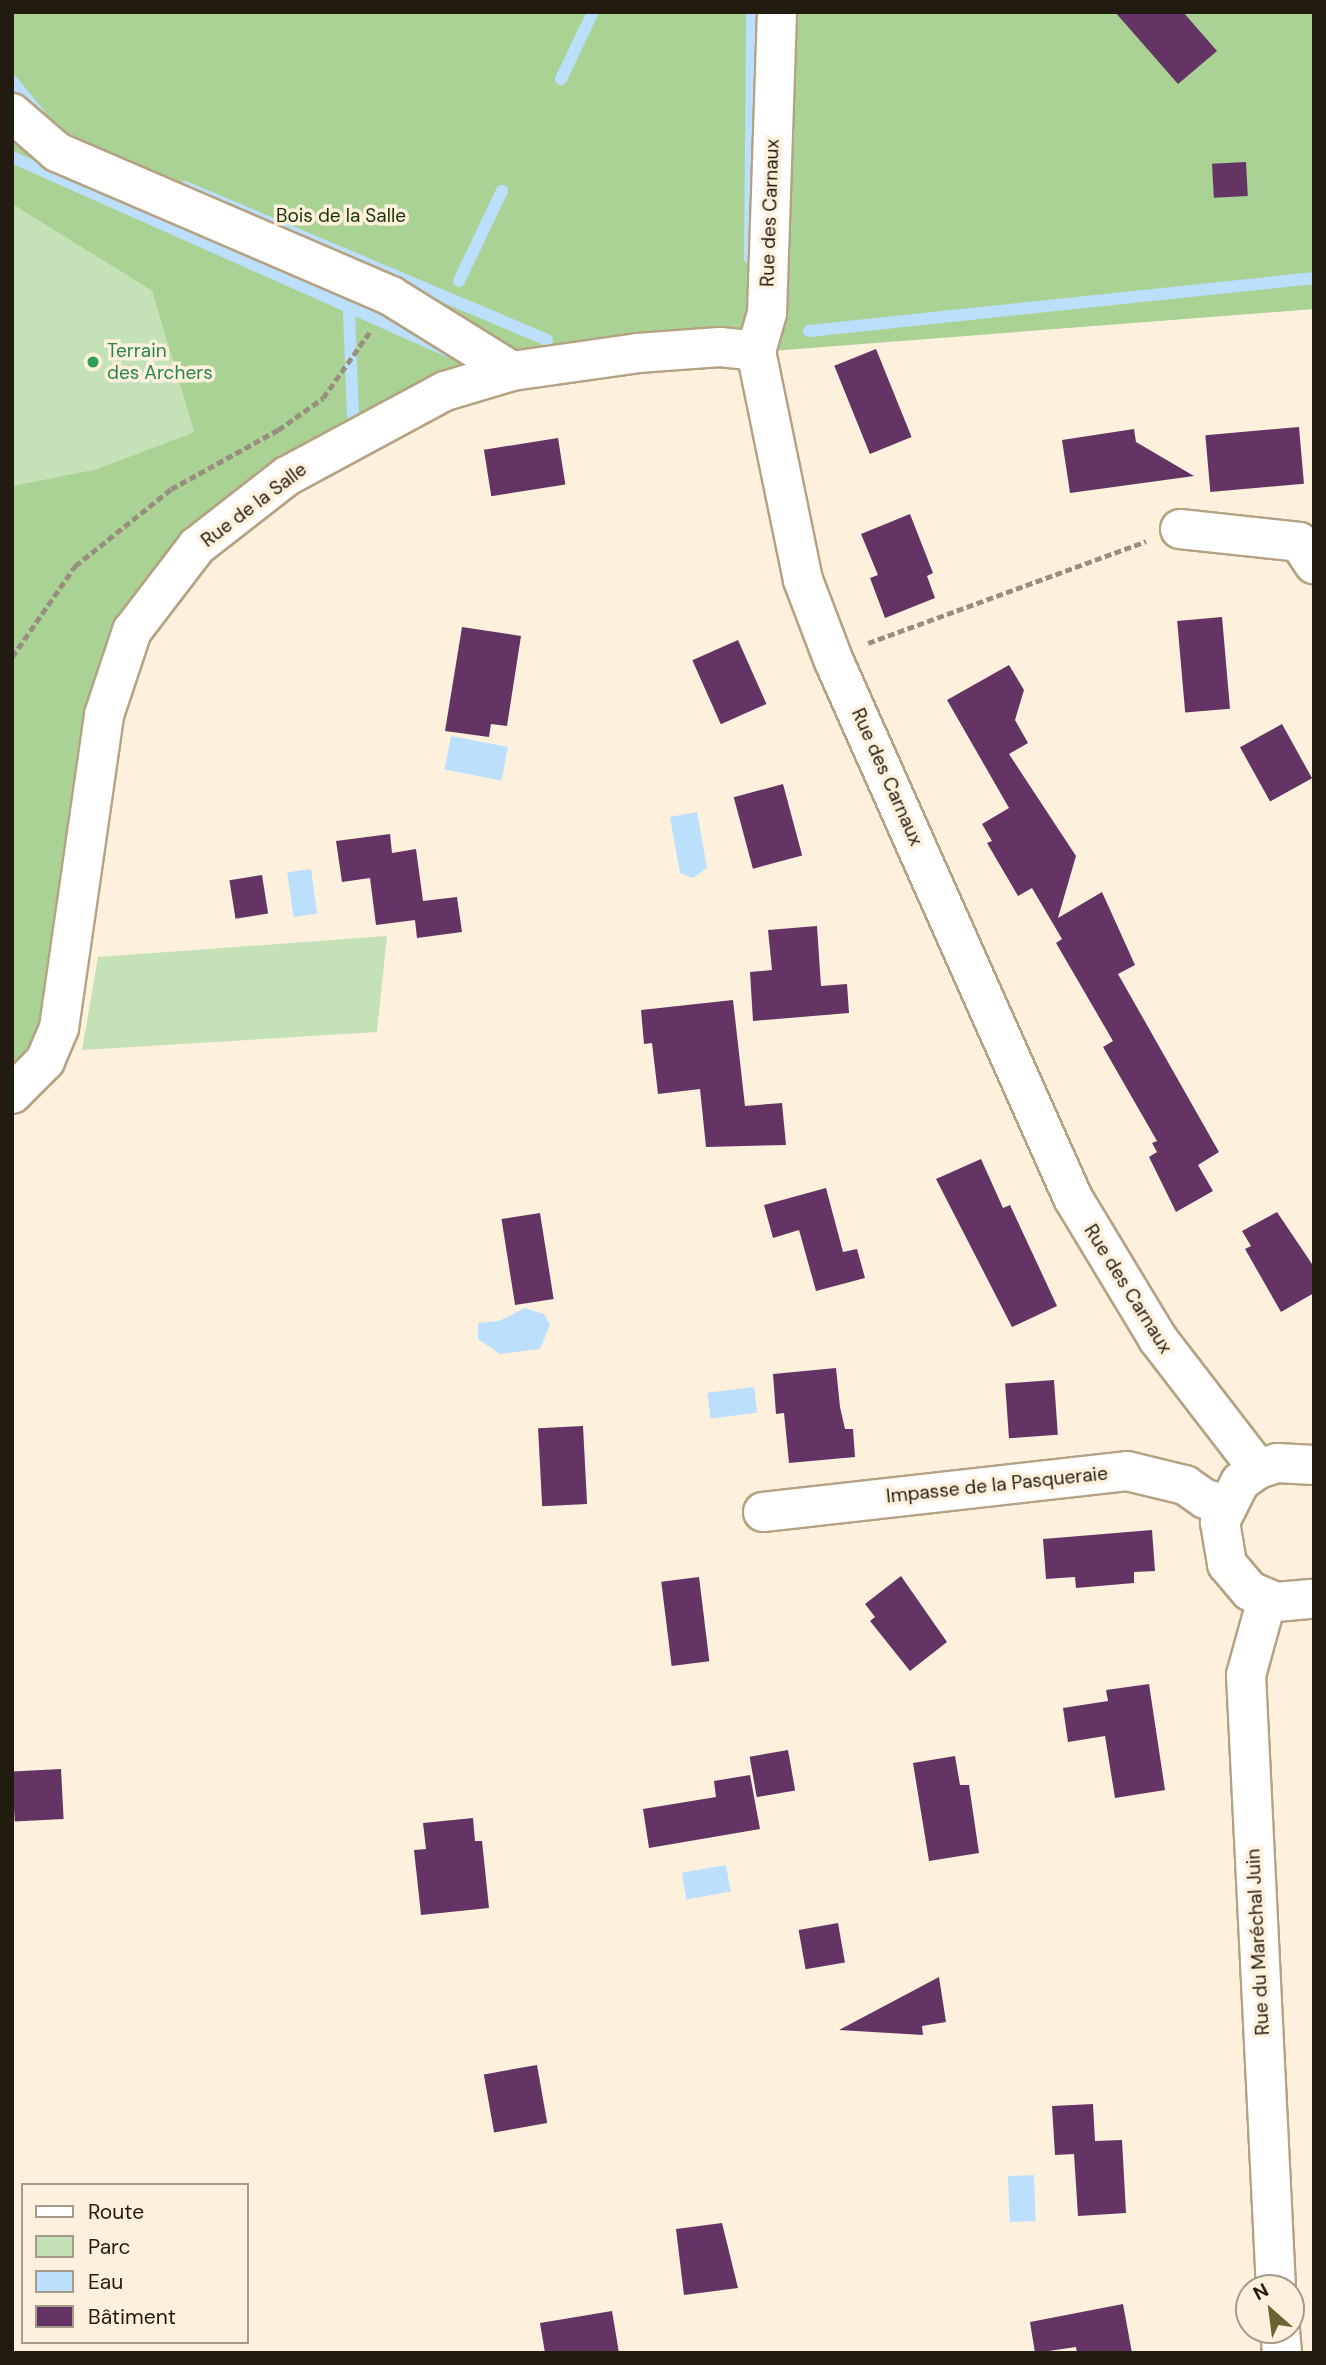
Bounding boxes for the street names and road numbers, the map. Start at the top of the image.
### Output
street label: Rue des Carnaux [756,139,784,287]
street label: Rue de la Salle [197,458,311,552]
street label: Rue des Carnaux [847,705,927,849]
street label: Rue des Carnaux [1079,1220,1177,1358]
street label: Impasse de la Pasqueraie [885,1462,1109,1508]
street label: Rue du Maréchal Juin [1242,1848,1274,2036]

